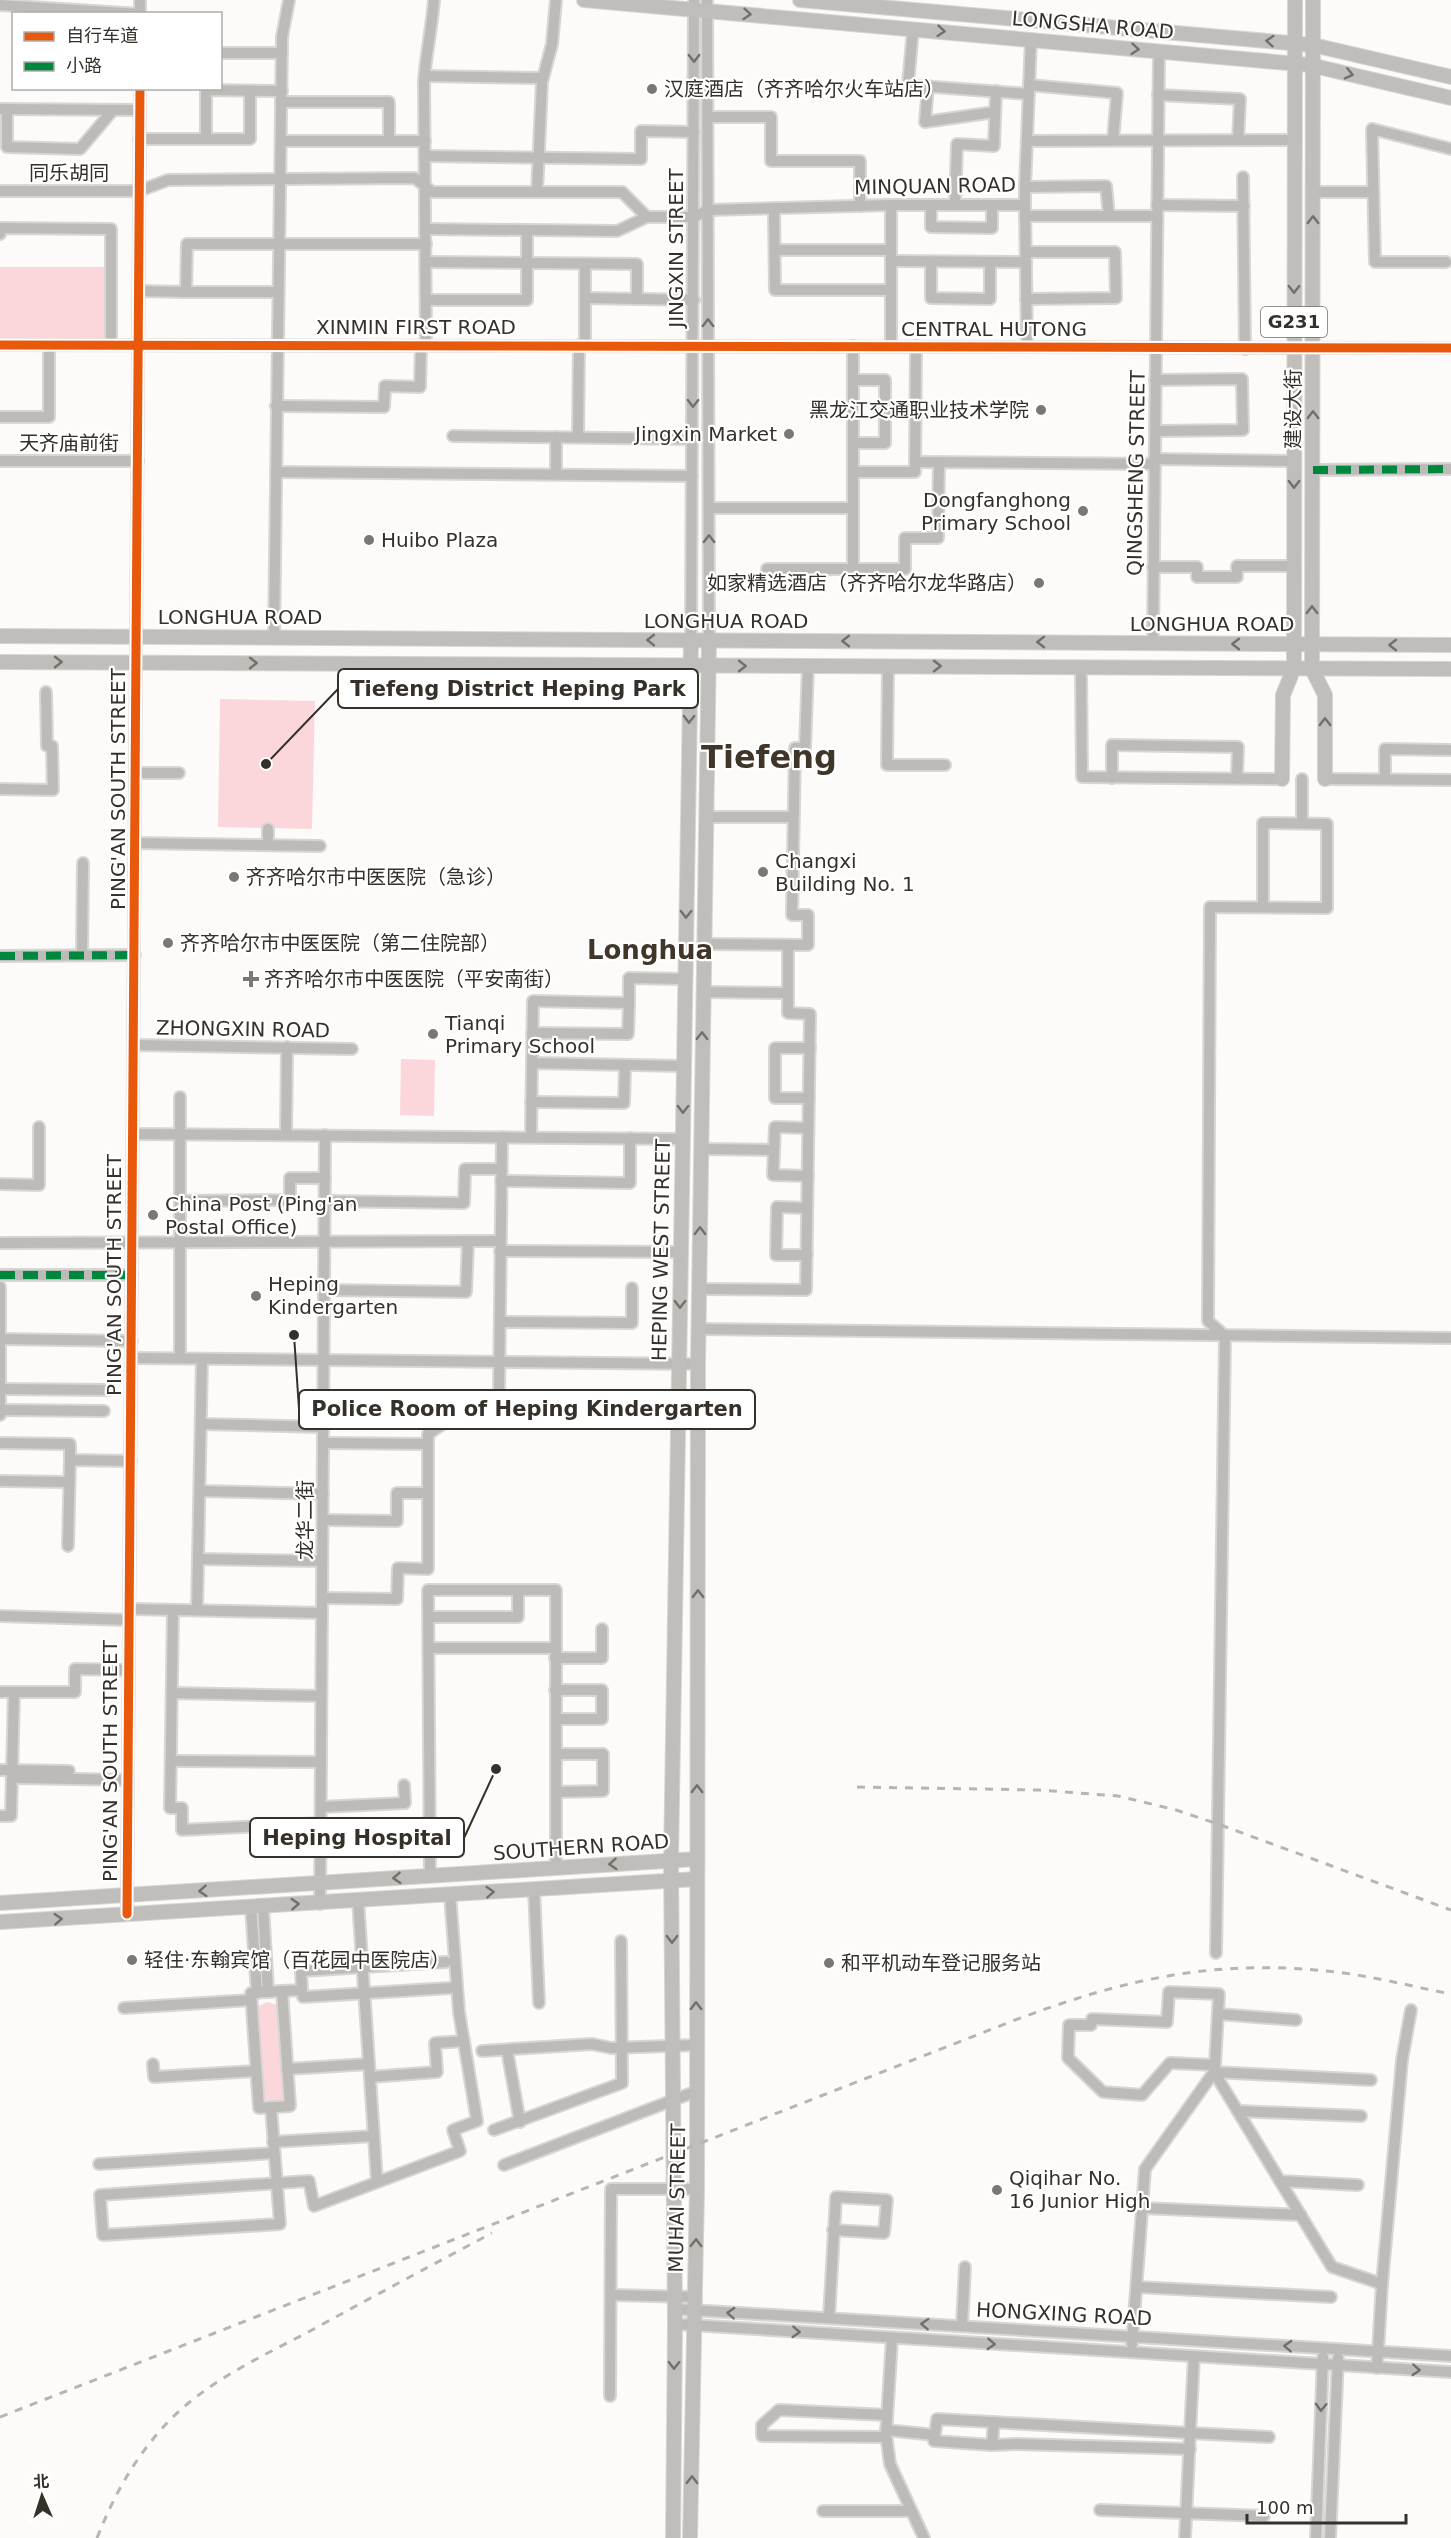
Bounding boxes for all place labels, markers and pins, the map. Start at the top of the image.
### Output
place label: 汉庭酒店（齐齐哈尔火车站店） [664,77,944,101]
marker: 汉庭酒店（齐齐哈尔火车站店） [645,82,659,96]
place label: 黑龙江交通职业技术学院 [809,398,1029,422]
marker: 黑龙江交通职业技术学院 [1034,403,1048,417]
place label: Jingxin Market [633,422,777,446]
marker: Jingxin Market [782,427,796,441]
place label: Dongfanghong Primary School [921,488,1071,535]
marker: Dongfanghong Primary School [1076,504,1090,518]
place label: Huibo Plaza [381,528,498,552]
marker: Huibo Plaza [362,533,376,547]
place label: 如家精选酒店（齐齐哈尔龙华路店） [707,571,1027,595]
marker: 如家精选酒店（齐齐哈尔龙华路店） [1032,576,1046,590]
callout: Tiefeng District Heping Park [338,669,698,708]
place label: Changxi Building No. 1 [775,849,915,896]
place label: 齐齐哈尔市中医医院（急诊） [246,865,506,889]
marker: Changxi Building No. 1 [756,865,770,879]
marker: 齐齐哈尔市中医医院（急诊） [227,870,241,884]
place label: 齐齐哈尔市中医医院（第二住院部） [180,931,500,955]
marker: 齐齐哈尔市中医医院（第二住院部） [161,936,175,950]
place label: 齐齐哈尔市中医医院（平安南街） [264,967,564,991]
marker: 齐齐哈尔市中医医院（平安南街） [242,970,260,988]
place label: Tianqi Primary School [444,1011,595,1058]
marker: Tianqi Primary School [426,1027,440,1041]
place label: China Post (Ping'an Postal Office) [165,1192,357,1239]
marker: China Post (Ping'an Postal Office) [146,1208,160,1222]
place label: Heping Kindergarten [268,1272,398,1319]
marker: Heping Kindergarten [249,1289,263,1303]
callout: Police Room of Heping Kindergarten [299,1390,755,1429]
callout: Heping Hospital [250,1818,464,1857]
place label: 轻住·东翰宾馆（百花园中医院店） [144,1948,450,1972]
place label: 和平机动车登记服务站 [841,1951,1041,1975]
marker: 轻住·东翰宾馆（百花园中医院店） [125,1953,139,1967]
marker: 和平机动车登记服务站 [822,1956,836,1970]
place label: Qiqihar No. 16 Junior High [1009,2166,1150,2213]
marker: Qiqihar No. 16 Junior High [990,2183,1004,2197]

